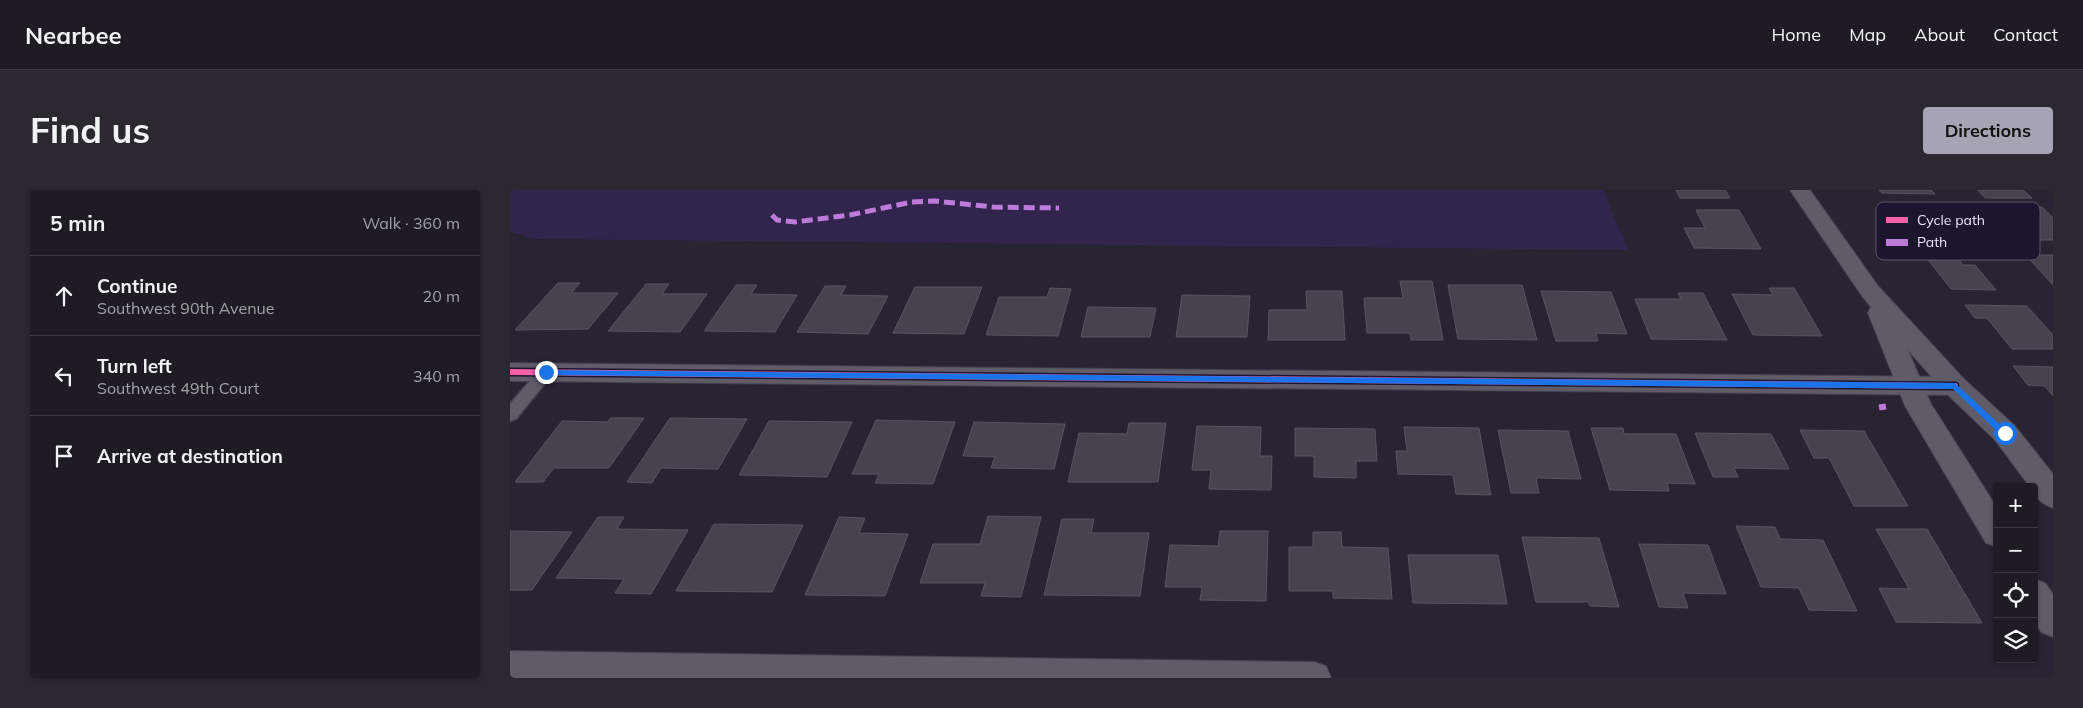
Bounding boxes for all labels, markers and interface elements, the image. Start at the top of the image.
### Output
text: Nearbee [25,20,122,50]
text: Home [1771,23,1821,46]
text: Map [1849,23,1886,46]
text: About [1914,23,1965,46]
text: Contact [1993,23,2058,46]
button: Directions [1923,107,2053,154]
text: Find us [30,108,150,152]
legend [1876,202,2040,260]
text: 5 min [50,210,105,236]
text: Cycle path [1917,211,1985,229]
text: Walk · 360 m [362,213,460,233]
text: Path [1917,233,1947,251]
text: Continue [97,274,177,298]
icon: ahead [50,282,78,310]
text: 20 m [423,286,460,306]
text: Southwest 90th Avenue [97,298,274,318]
text: Turn left [97,354,172,378]
route end [535,361,558,384]
icon: left [50,362,78,390]
text: 340 m [413,366,460,386]
text: Southwest 49th Court [97,378,259,398]
route start [1994,422,2017,445]
icon: arrive [50,442,78,470]
text: Arrive at destination [97,444,283,468]
map controls [1993,483,2038,663]
button: + [1993,483,2038,528]
button: − [1993,528,2038,573]
button: locate [1993,573,2038,618]
button: layers [1993,618,2038,663]

